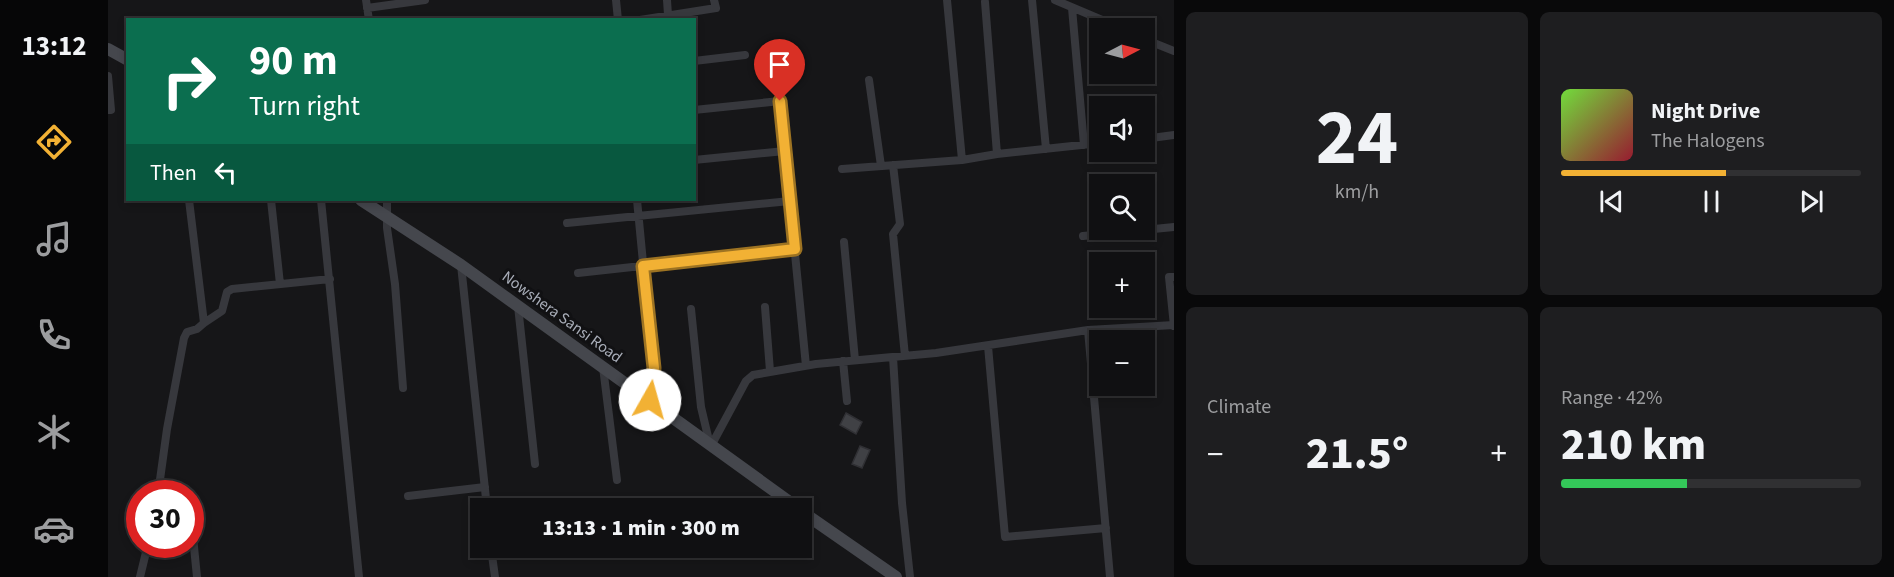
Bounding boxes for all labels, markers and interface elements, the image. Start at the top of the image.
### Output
north arrow [1089,18,1155,84]
map controls [1089,18,1155,396]
text: 13:12 [21,27,87,66]
text: 90 m [249,31,338,91]
pin [754,39,805,101]
icon: right [150,42,228,120]
icon: arrive [763,48,796,81]
text: 24 [1316,83,1398,194]
text: Turn right [249,87,360,126]
text: Night Drive [1651,95,1760,127]
button: sound [1089,96,1155,162]
icon: directions [33,121,75,163]
text: The Halogens [1651,127,1765,155]
icon: left [209,156,242,189]
text: Then [150,157,197,189]
button: search [1089,174,1155,240]
text: km/h [1335,178,1379,206]
icon: previous [1595,185,1628,218]
icon: pause [1695,185,1728,218]
icon: next [1795,185,1828,218]
icon: music [33,218,75,260]
button: + [1089,252,1155,318]
street label: Nowshera Sansi Road [497,266,627,368]
icon: phone [33,314,75,356]
button: − [1089,330,1155,396]
position arrow [618,368,682,432]
text: Range · 42% [1561,384,1662,412]
text: Climate [1207,393,1271,421]
icon: climate [33,411,75,453]
text: 210 km [1561,413,1706,477]
text: 21.5° [1306,422,1408,486]
text: − [1207,431,1223,478]
text: + [1491,431,1507,478]
speed limit sign: 30 [126,480,204,558]
icon: car [33,508,75,550]
text: 13:13 · 1 min · 300 m [542,512,740,544]

